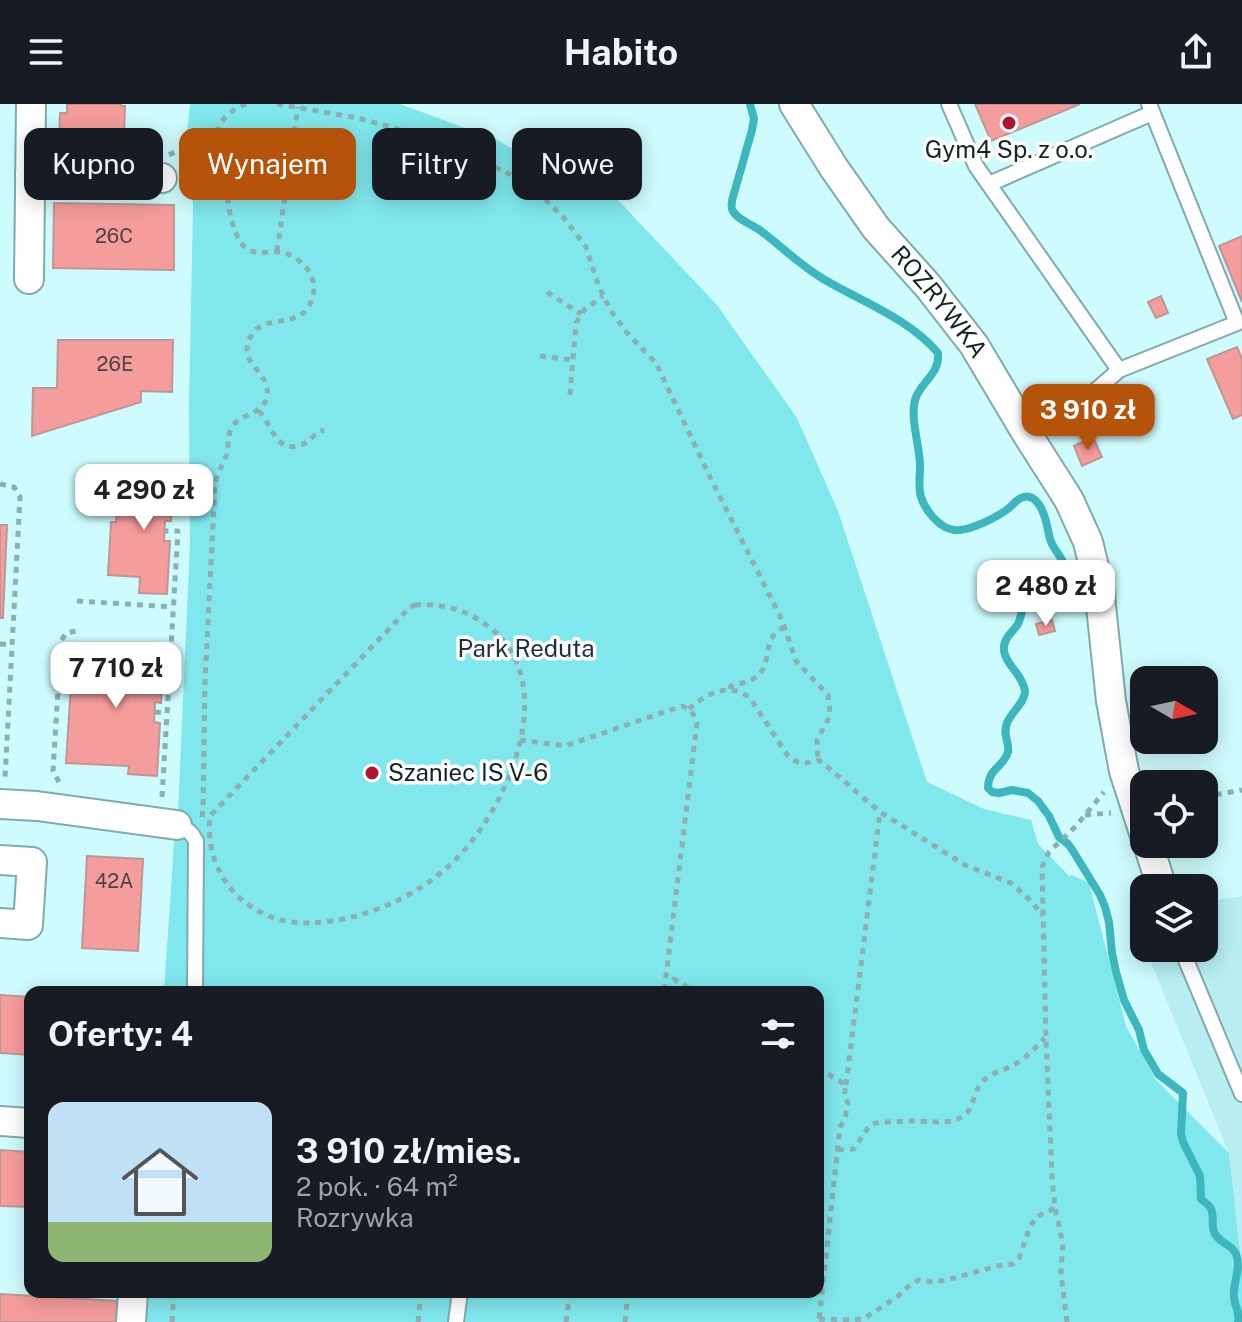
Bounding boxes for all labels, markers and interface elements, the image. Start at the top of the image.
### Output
icon: menu [24,30,68,74]
icon: share [1174,30,1218,74]
text: Habito [564,31,678,73]
marker: Gym4 Sp. z o.o. [1000,114,1018,132]
chip: Kupno [24,128,163,200]
chip: Wynajem [179,128,356,200]
chip: Filtry [372,128,496,200]
chip: Nowe [512,128,642,200]
place label: Gym4 Sp. z o.o. [925,135,1093,163]
house number: 26C [95,224,133,248]
street label: ROZRYWKA [886,240,993,363]
house number: 26E [97,352,133,376]
pin: 3 910 zł [1005,384,1171,452]
text: 3 910 zł [1040,394,1136,425]
pin: 4 290 zł [61,464,227,532]
text: 4 290 zł [93,474,195,505]
pin: 2 480 zł [963,560,1129,628]
text: 2 480 zł [995,570,1097,601]
park label: Park Reduta [457,634,595,662]
pin: 7 710 zł [33,642,199,710]
text: 7 710 zł [69,652,163,683]
north arrow [1130,666,1218,754]
map controls [1130,666,1218,962]
place label: Szaniec IS V-6 [388,758,548,786]
marker: Szaniec IS V-6 [363,764,381,782]
button: locate [1130,770,1218,858]
house number: 42A [95,869,133,893]
button: layers [1130,874,1218,962]
icon: filters [756,1012,800,1056]
text: Oferty: 4 [48,1014,193,1054]
text: 3 910 zł/mies. [296,1131,521,1171]
icon: home [112,1134,208,1230]
text: 2 pok. · 64 m² [296,1171,458,1202]
text: Rozrywka [296,1202,414,1233]

